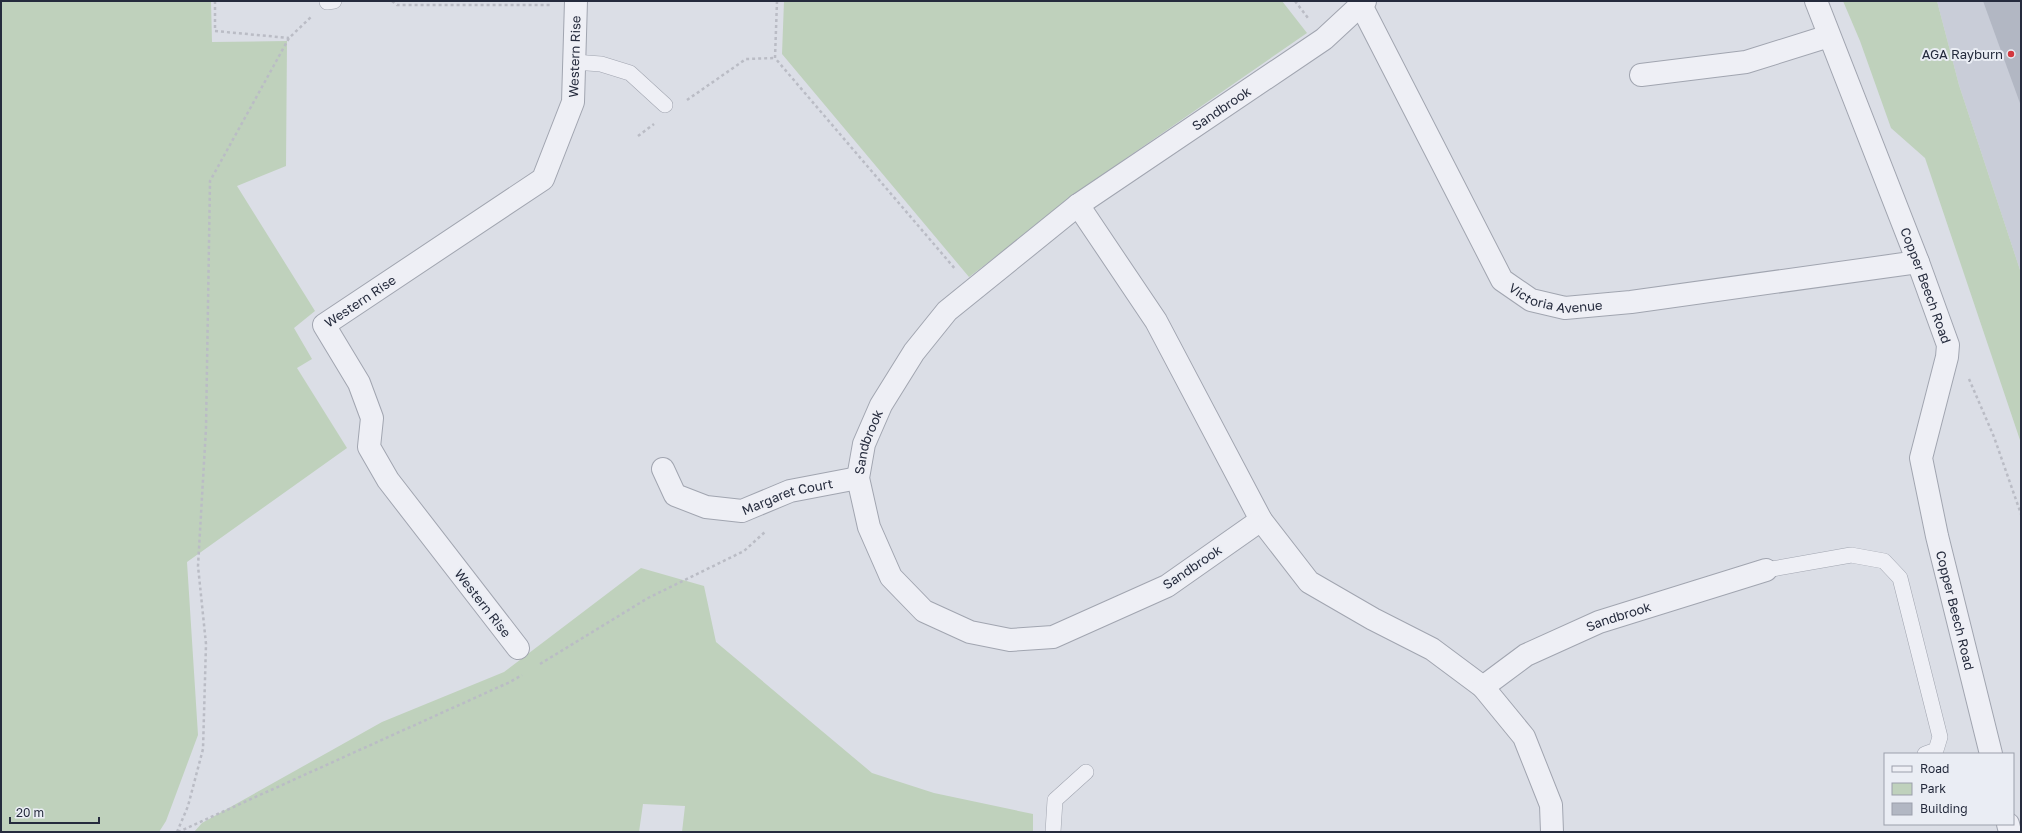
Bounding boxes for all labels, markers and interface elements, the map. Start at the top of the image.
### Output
street label: Western Rise [565,15,584,98]
place label: AGA Rayburn [1922,46,2003,62]
marker: AGA Rayburn [2006,49,2016,59]
street label: Sandbrook [1189,82,1254,134]
street label: Copper Beech Road [1897,225,1955,346]
street label: Western Rise [321,272,399,330]
street label: Victoria Avenue [1506,279,1603,316]
street label: Sandbrook [851,406,886,476]
street label: Margaret Court [739,475,834,518]
street label: Sandbrook [1160,541,1225,593]
street label: Copper Beech Road [1933,549,1978,672]
street label: Western Rise [451,566,515,640]
street label: Sandbrook [1583,598,1654,635]
legend [1884,753,2014,825]
text: Road [1920,761,1949,776]
text: Park [1920,781,1946,796]
scale bar [10,799,99,825]
text: Building [1920,801,1968,816]
text: 20 m [16,805,44,820]

